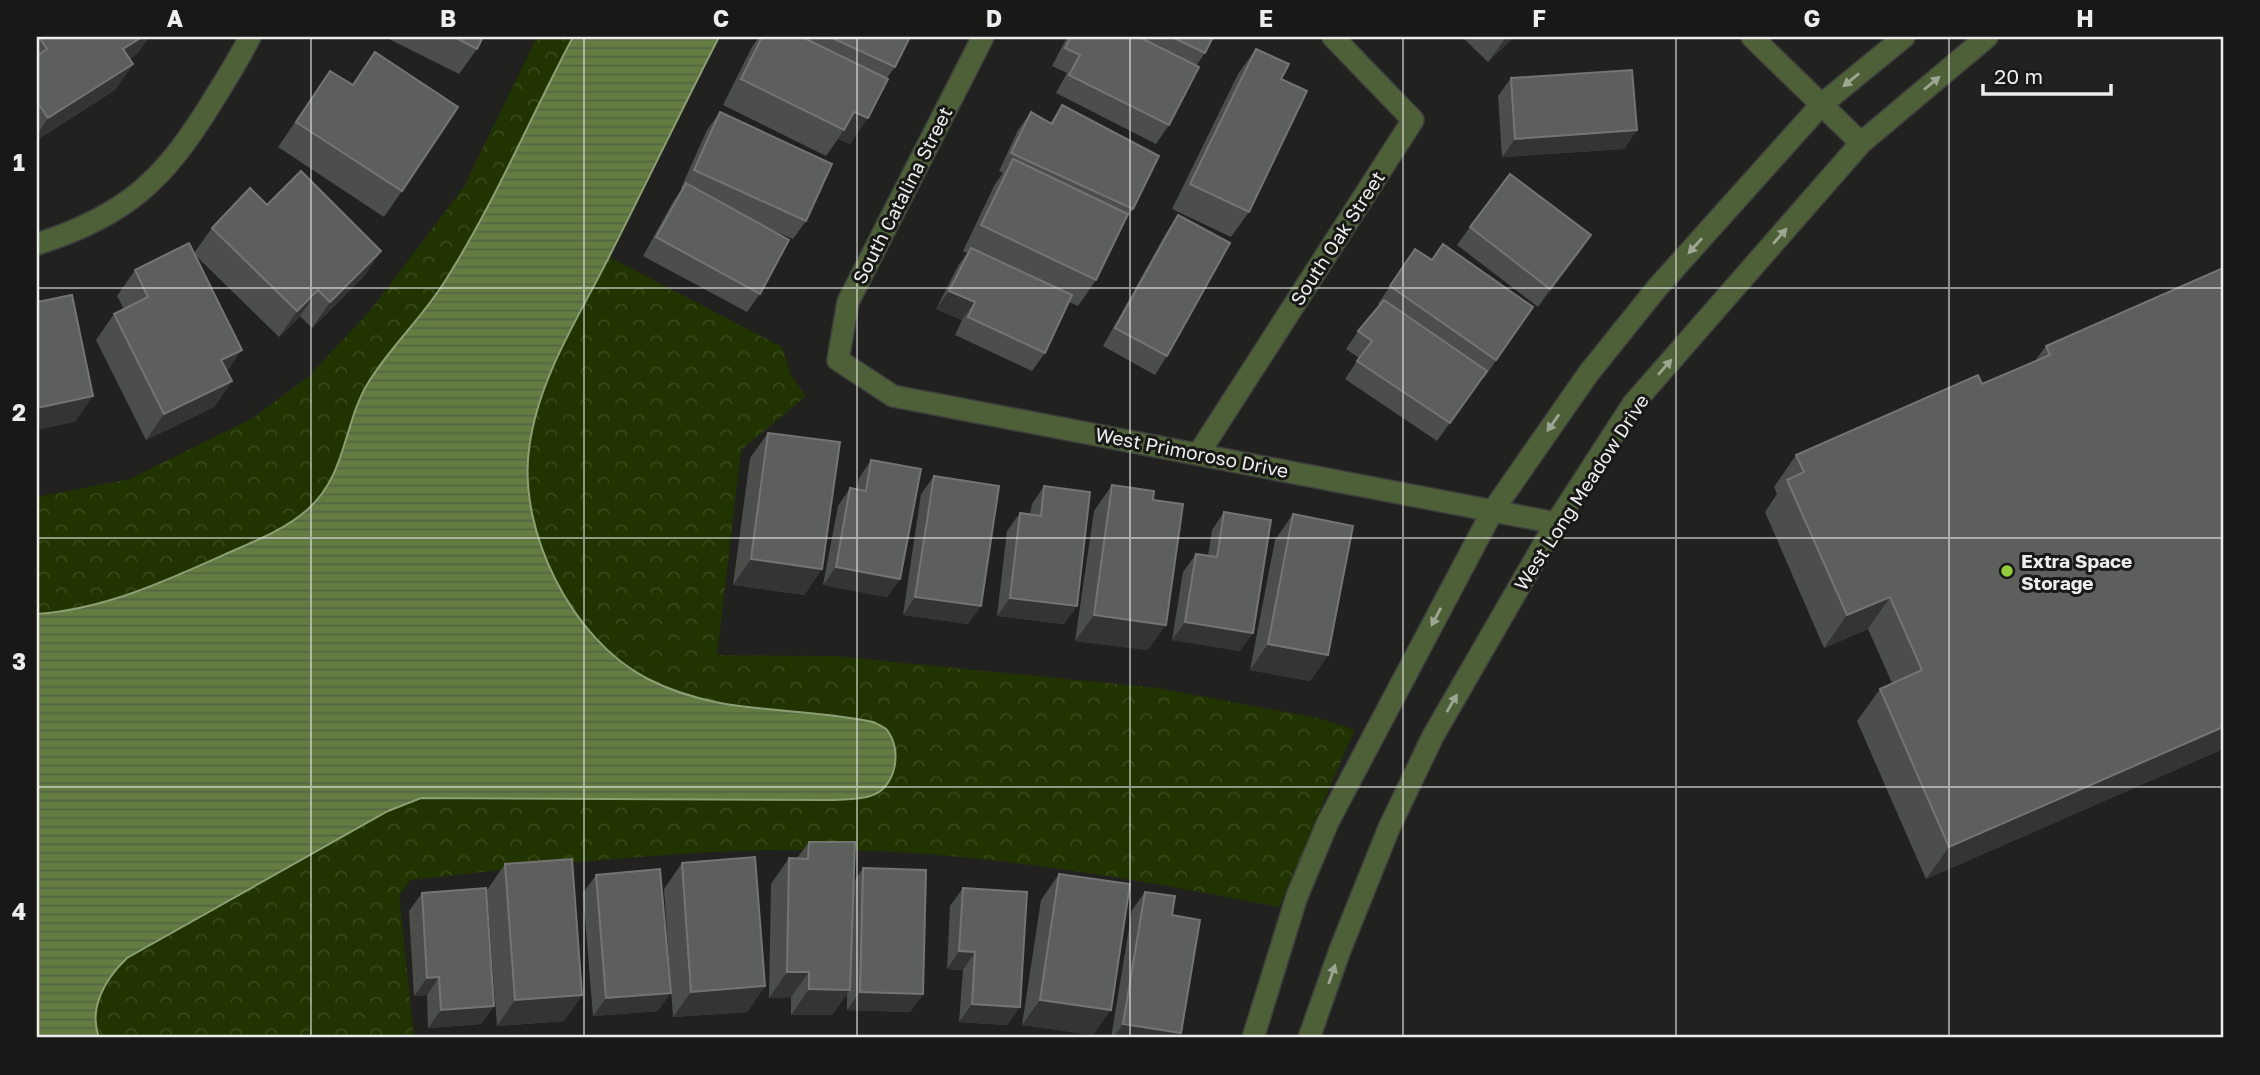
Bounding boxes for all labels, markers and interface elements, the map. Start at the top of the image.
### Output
text: A [167,4,184,32]
text: B [440,4,456,32]
text: C [713,4,729,32]
text: D [986,4,1002,32]
text: E [1259,4,1273,32]
text: F [1532,4,1546,32]
text: G [1804,4,1820,32]
text: H [2076,4,2094,32]
scale bar [1983,52,2111,96]
text: 20 m [1994,63,2043,89]
one-way arrow [1842,72,1859,87]
one-way arrow [1923,76,1940,91]
street label: South Catalina Street [847,103,957,287]
text: 1 [13,148,25,176]
street label: South Oak Street [1285,166,1389,310]
one-way arrow [1772,227,1787,244]
one-way arrow [1688,237,1703,254]
one-way arrow [1657,358,1673,376]
street label: West Long Meadow Drive [1509,390,1653,594]
text: 2 [12,398,26,426]
one-way arrow [1546,414,1560,432]
street label: West Primoroso Drive [1094,422,1290,482]
place label: Extra Space Storage [2021,549,2132,594]
marker: Extra Space Storage [1999,563,2015,579]
one-way arrow [1430,608,1442,627]
text: 3 [12,647,26,675]
one-way arrow [1446,693,1458,712]
text: 4 [12,897,26,925]
one-way arrow [1327,963,1338,984]

